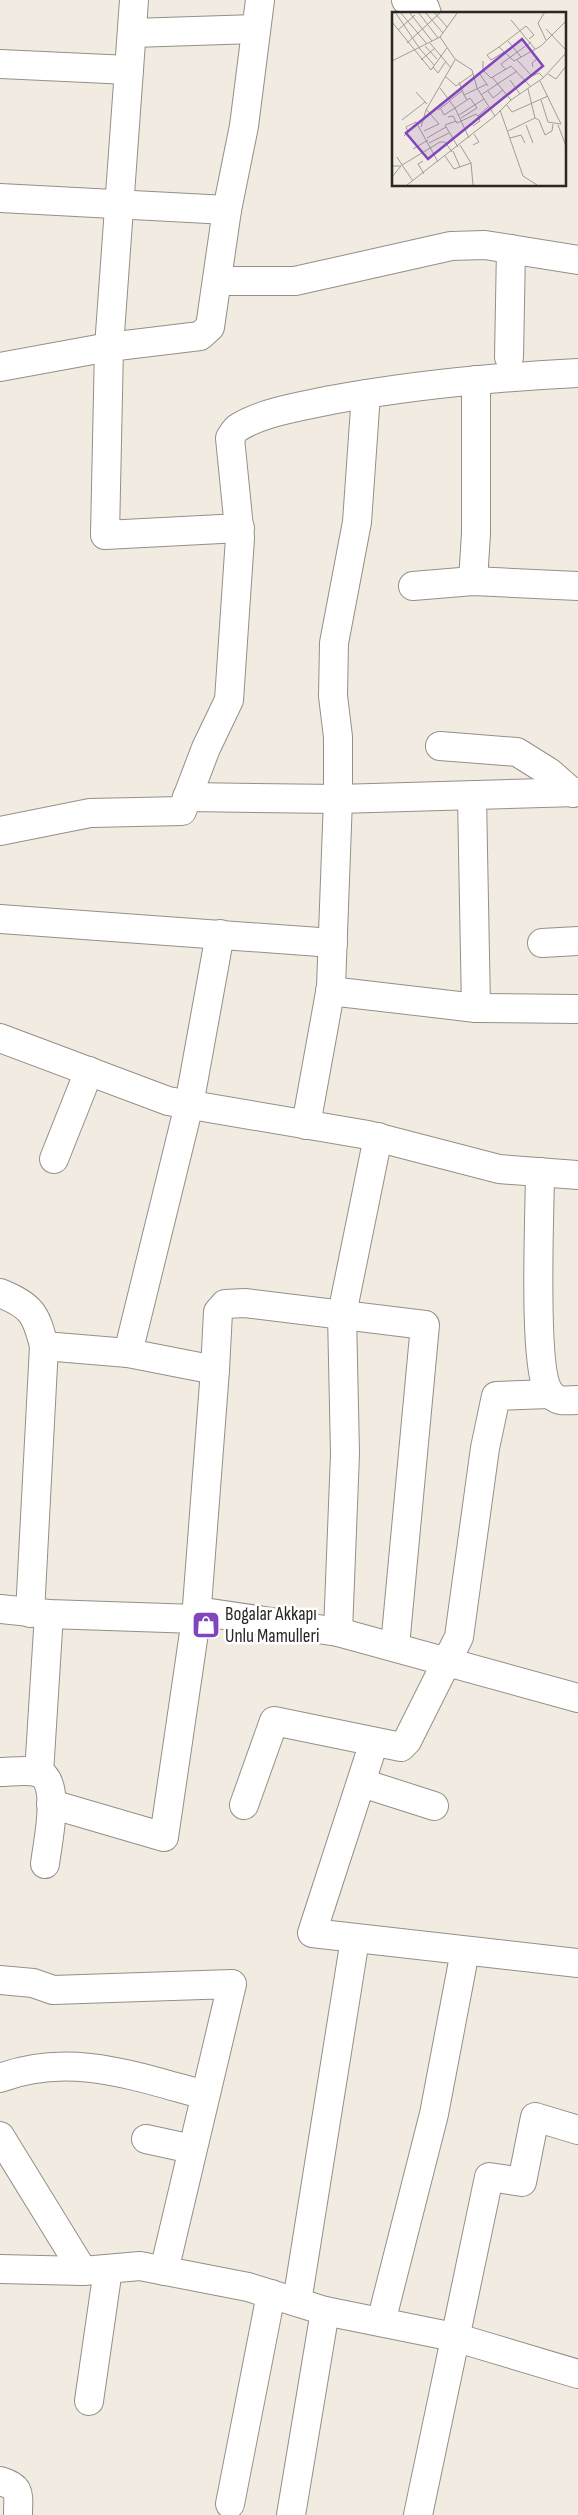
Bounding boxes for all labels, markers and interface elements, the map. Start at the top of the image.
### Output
inset map [392,12,566,186]
place label: Bogalar Akkapı Unlu Mamulleri [225,1603,319,1648]
shop icon: Bogalar Akkapı Unlu Mamulleri [191,1610,221,1640]

